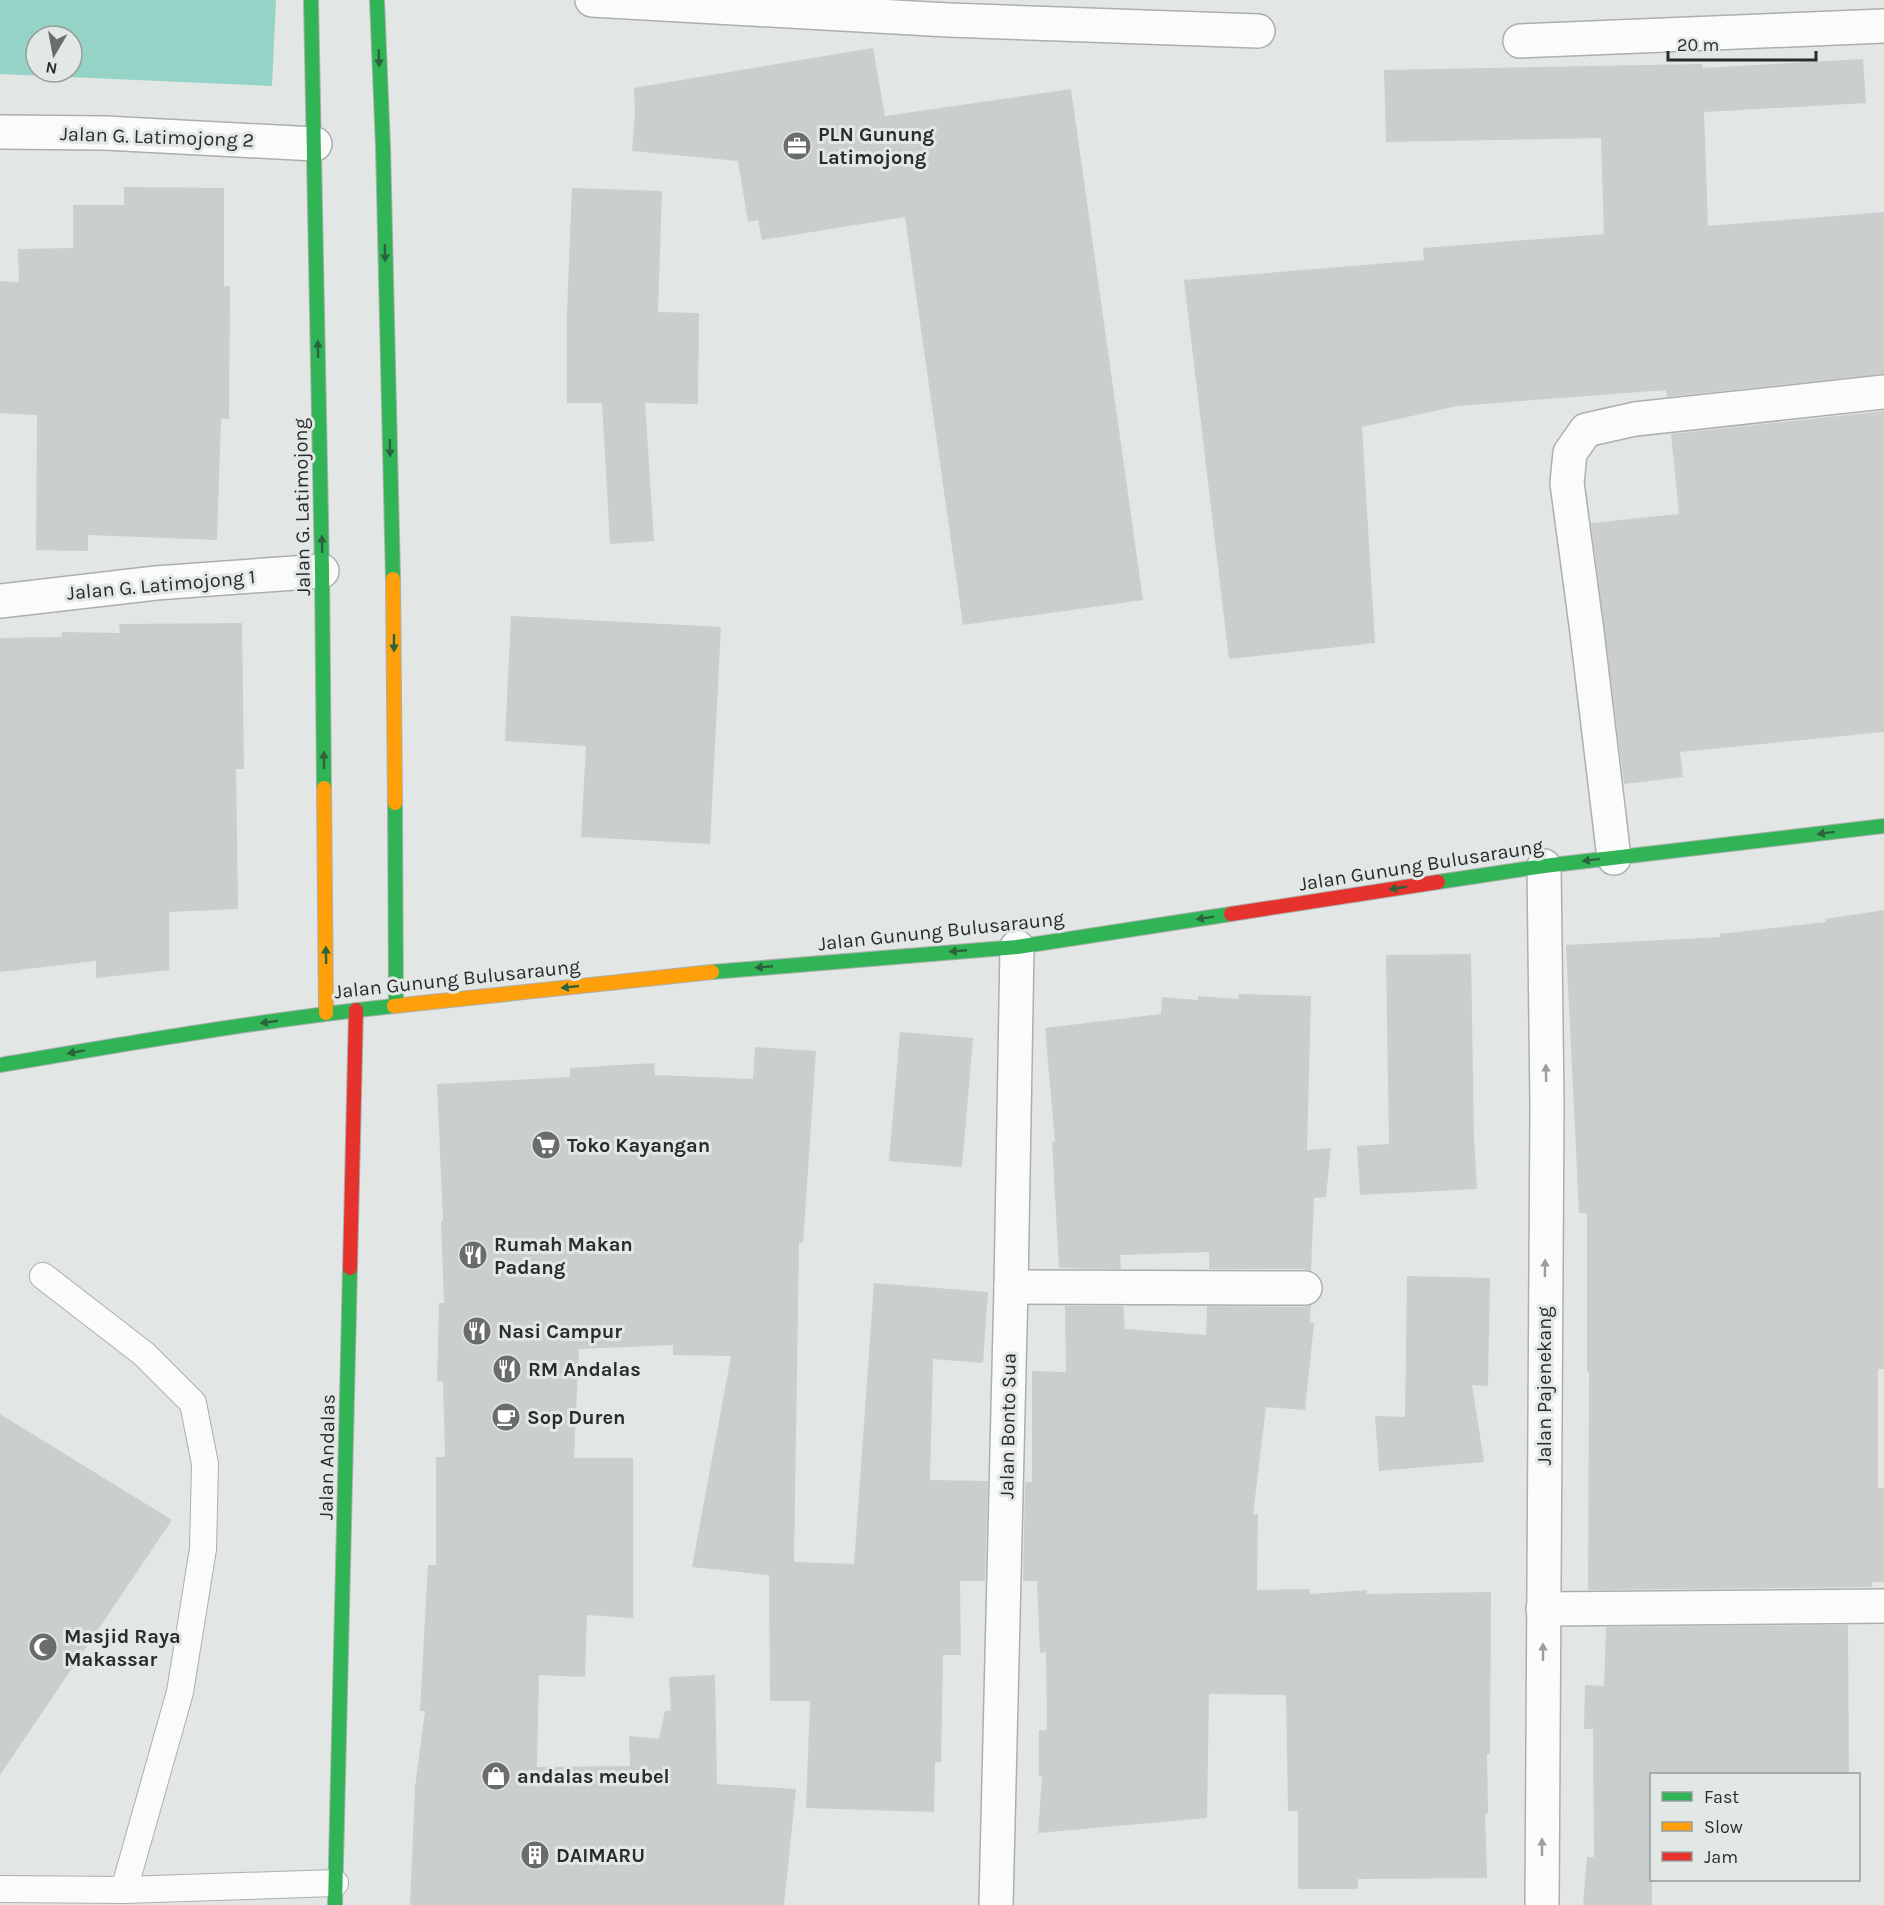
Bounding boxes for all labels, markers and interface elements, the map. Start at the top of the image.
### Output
north arrow [24,24,84,84]
scale bar [1668,24,1816,62]
text: 20 m [1677,34,1719,56]
one-way arrow [375,49,384,68]
text: N [44,58,59,79]
street label: Jalan G. Latimojong 2 [60,122,254,152]
place label: PLN Gunung Latimojong [818,123,934,169]
office icon: PLN Gunung Latimojong [781,130,813,162]
one-way arrow [381,244,390,263]
one-way arrow [314,339,323,358]
street label: Jalan G. Latimojong [289,418,315,596]
one-way arrow [385,439,395,458]
one-way arrow [317,534,327,553]
street label: Jalan G. Latimojong 1 [66,565,256,605]
one-way arrow [389,634,399,653]
one-way arrow [319,750,329,769]
one-way arrow [1816,828,1835,837]
street label: Jalan Gunung Bulusaraung [1297,834,1545,896]
one-way arrow [1581,856,1600,865]
one-way arrow [1388,884,1407,893]
street label: Jalan Gunung Bulusaraung [817,907,1065,955]
one-way arrow [1195,913,1214,922]
one-way arrow [321,945,331,964]
one-way arrow [949,947,968,956]
street label: Jalan Gunung Bulusaraung [333,955,581,1003]
one-way arrow [754,962,773,972]
one-way arrow [560,982,579,992]
one-way arrow [259,1017,278,1026]
one-way arrow [66,1047,85,1056]
one-way arrow [1541,1063,1551,1082]
supermarket icon: Toko Kayangan [530,1129,562,1161]
place label: Toko Kayangan [567,1134,710,1157]
place label: Rumah Makan Padang [494,1233,633,1279]
restaurant icon: Rumah Makan Padang [457,1239,489,1271]
one-way arrow [1540,1258,1550,1277]
street label: Jalan Pajenekang [1533,1306,1556,1466]
restaurant icon: Nasi Campur [461,1315,493,1347]
place label: Nasi Campur [498,1320,622,1343]
restaurant icon: RM Andalas [491,1353,523,1385]
street label: Jalan Bonto Sua [995,1353,1021,1499]
place label: RM Andalas [528,1358,641,1381]
street label: Jalan Andalas [314,1394,340,1520]
cafe icon: Sop Duren [490,1401,522,1433]
place label: Sop Duren [527,1406,626,1429]
place label: Masjid Raya Makassar [64,1625,181,1671]
mosque icon: Masjid Raya Makassar [27,1631,59,1663]
one-way arrow [1538,1642,1548,1661]
shop icon: andalas meubel [480,1760,512,1792]
place label: andalas meubel [517,1765,670,1788]
legend [1650,1773,1860,1881]
text: Fast [1704,1786,1739,1808]
text: Slow [1704,1816,1743,1838]
one-way arrow [1537,1837,1547,1856]
building icon: DAIMARU [519,1839,551,1871]
place label: DAIMARU [556,1844,645,1867]
text: Jam [1704,1846,1738,1868]

